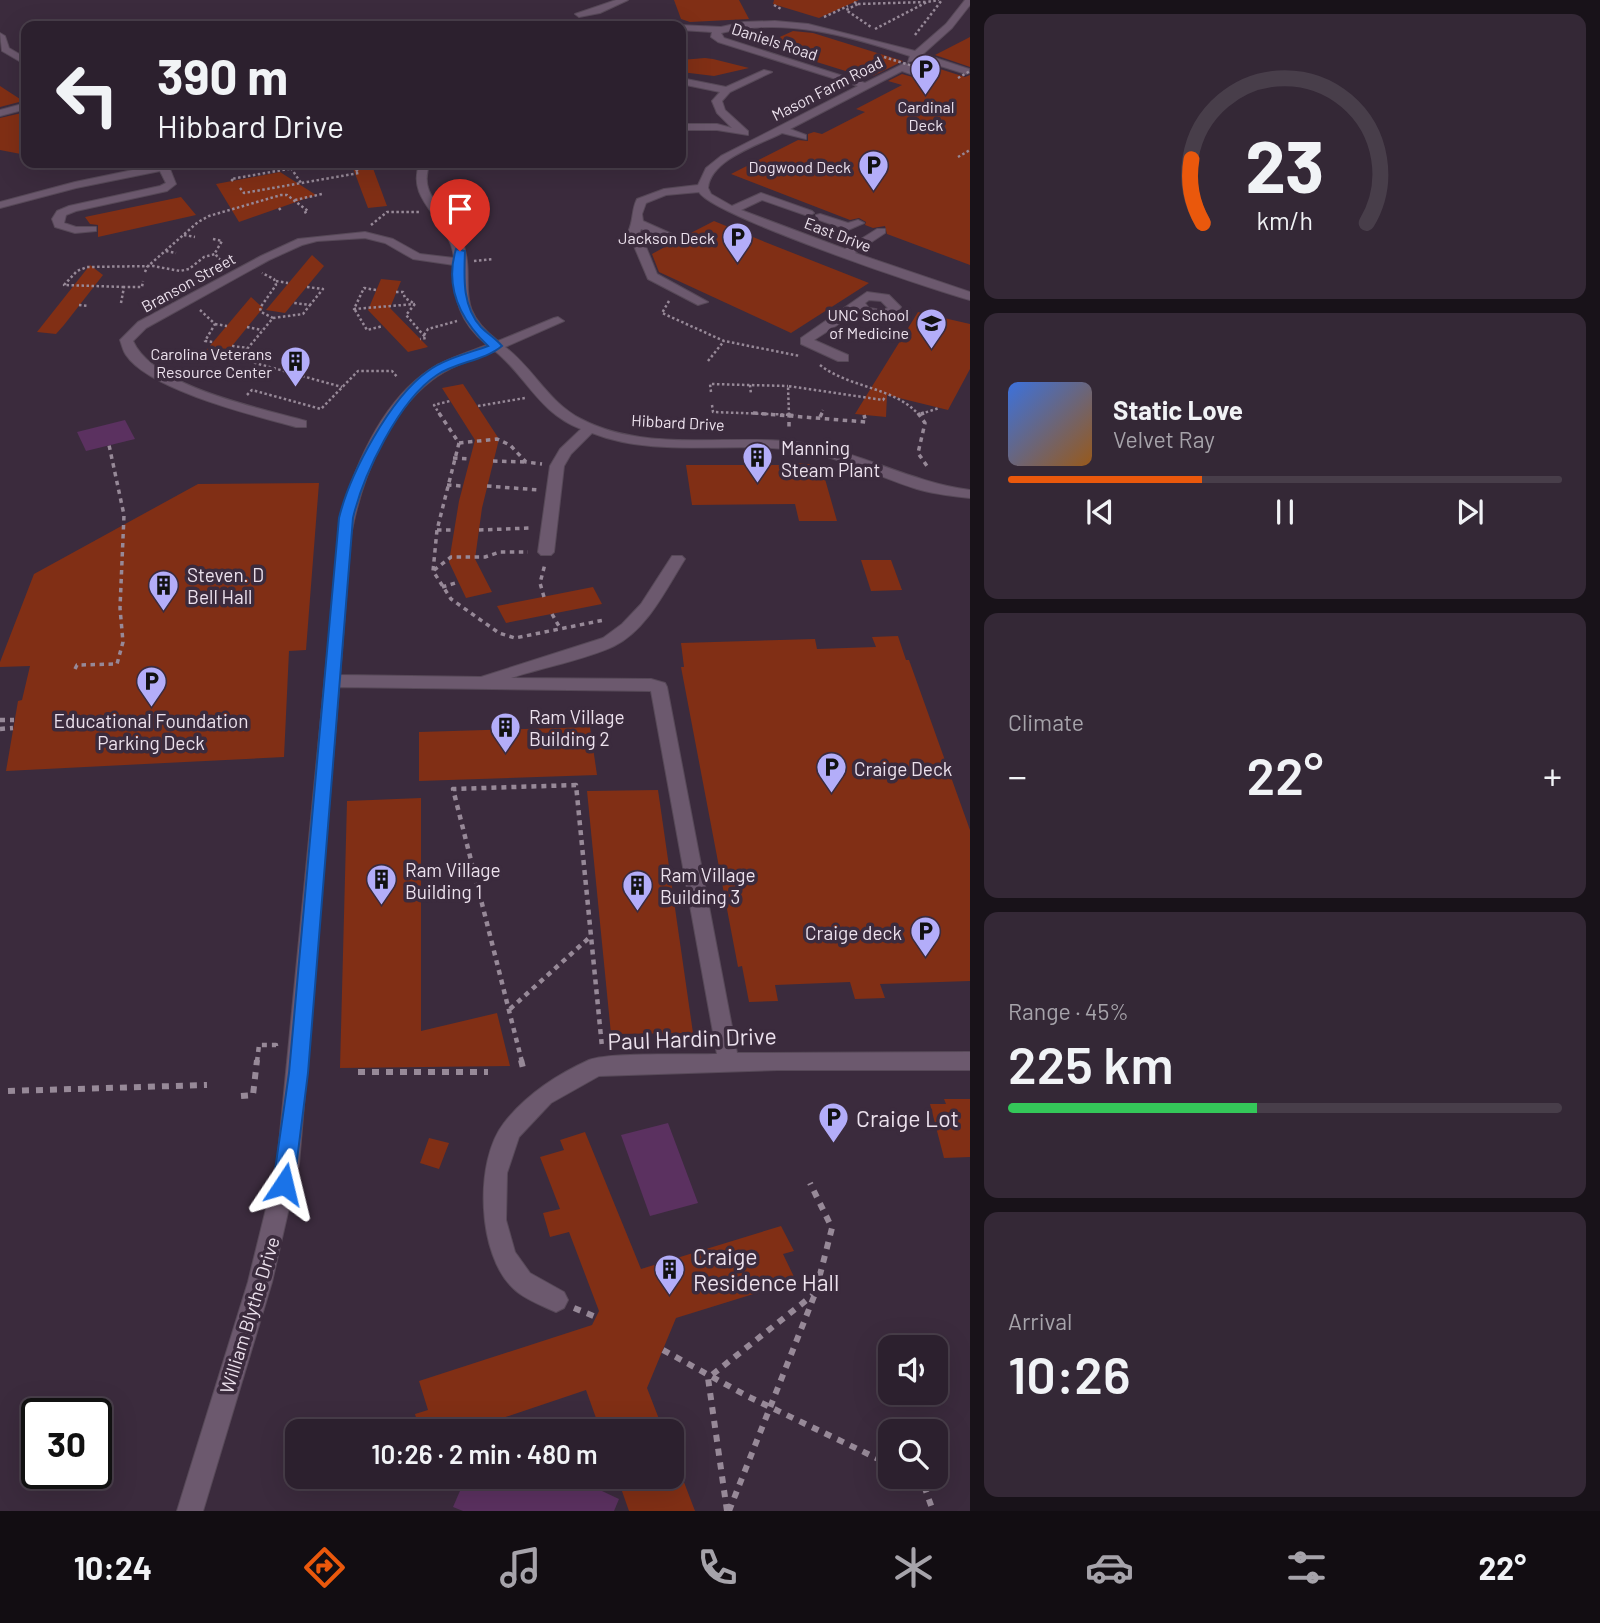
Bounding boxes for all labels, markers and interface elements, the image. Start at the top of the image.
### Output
street label: Daniels Road [730,18,820,64]
text: 390 m [157,46,288,105]
icon: left [42,49,133,140]
street label: Mason Farm Road [768,52,886,124]
parking icon: Cardinal Deck [909,52,943,96]
place label: Cardinal Deck [898,97,954,134]
text: Hibbard Drive [157,106,344,144]
text: 23 [1245,120,1325,208]
parking icon: Dogwood Deck [857,149,891,193]
place label: Dogwood Deck [748,157,851,176]
pin [430,179,490,251]
icon: arrive [441,190,479,228]
text: km/h [1257,205,1313,235]
street label: East Drive [802,213,874,255]
parking icon: Jackson Deck [721,220,755,264]
place label: Jackson Deck [618,228,715,247]
street label: Branson Street [138,248,238,316]
place label: UNC School of Medicine [828,305,909,342]
school or university icon: UNC School of Medicine [915,306,949,350]
place label: Carolina Veterans Resource Center [151,344,272,381]
building icon: Carolina Veterans Resource Center [278,345,312,389]
text: Static Love [1113,394,1243,425]
street label: Hibbard Drive [631,410,725,434]
text: Velvet Ray [1113,425,1215,453]
place label: Manning Steam Plant [781,436,880,481]
building icon: Manning Steam Plant [741,441,775,485]
icon: previous [1081,493,1119,531]
icon: pause [1266,493,1304,531]
icon: next [1451,493,1489,531]
place label: Steven. D Bell Hall [187,563,264,608]
building icon: Steven. D Bell Hall [147,568,181,612]
parking icon: Educational Foundation Parking Deck [134,664,168,708]
place label: Ram Village Building 2 [529,705,625,750]
text: Climate [1008,708,1084,736]
place label: Educational Foundation Parking Deck [54,709,248,754]
building icon: Ram Village Building 2 [489,710,523,754]
text: 22° [1247,743,1323,805]
parking icon: Craige Deck [814,751,848,795]
text: − [1008,752,1027,798]
text: + [1543,752,1562,798]
place label: Craige Deck [854,757,952,780]
place label: Ram Village Building 1 [405,858,501,903]
building icon: Ram Village Building 1 [365,863,399,907]
place label: Ram Village Building 3 [660,863,756,908]
building icon: Ram Village Building 3 [620,868,654,912]
parking icon: Craige deck [908,915,942,959]
place label: Craige deck [805,921,902,944]
text: Range · 45% [1008,997,1129,1025]
street label: Paul Hardin Drive [607,1021,777,1055]
text: 225 km [1008,1032,1174,1094]
parking icon: Craige Lot [816,1101,850,1145]
place label: Craige Lot [856,1104,959,1132]
position arrow [247,1147,321,1221]
street label: William Blythe Drive [214,1234,284,1396]
place label: Craige Residence Hall [693,1242,839,1296]
building icon: Craige Residence Hall [653,1252,687,1296]
text: Arrival [1008,1307,1072,1335]
map controls [878,1335,948,1489]
button: sound [878,1335,948,1405]
text: 10:26 [1008,1342,1131,1404]
speed limit sign: 30 [21,1398,112,1489]
button: search [878,1419,948,1489]
text: 10:26 · 2 min · 480 m [371,1438,598,1469]
icon: directions [300,1543,349,1592]
icon: music [496,1543,545,1592]
icon: phone [693,1543,742,1592]
icon: climate [889,1543,938,1592]
icon: car [1085,1543,1134,1592]
icon: filters [1282,1543,1331,1592]
text: 10:24 [74,1548,152,1586]
text: 22° [1478,1548,1526,1586]

